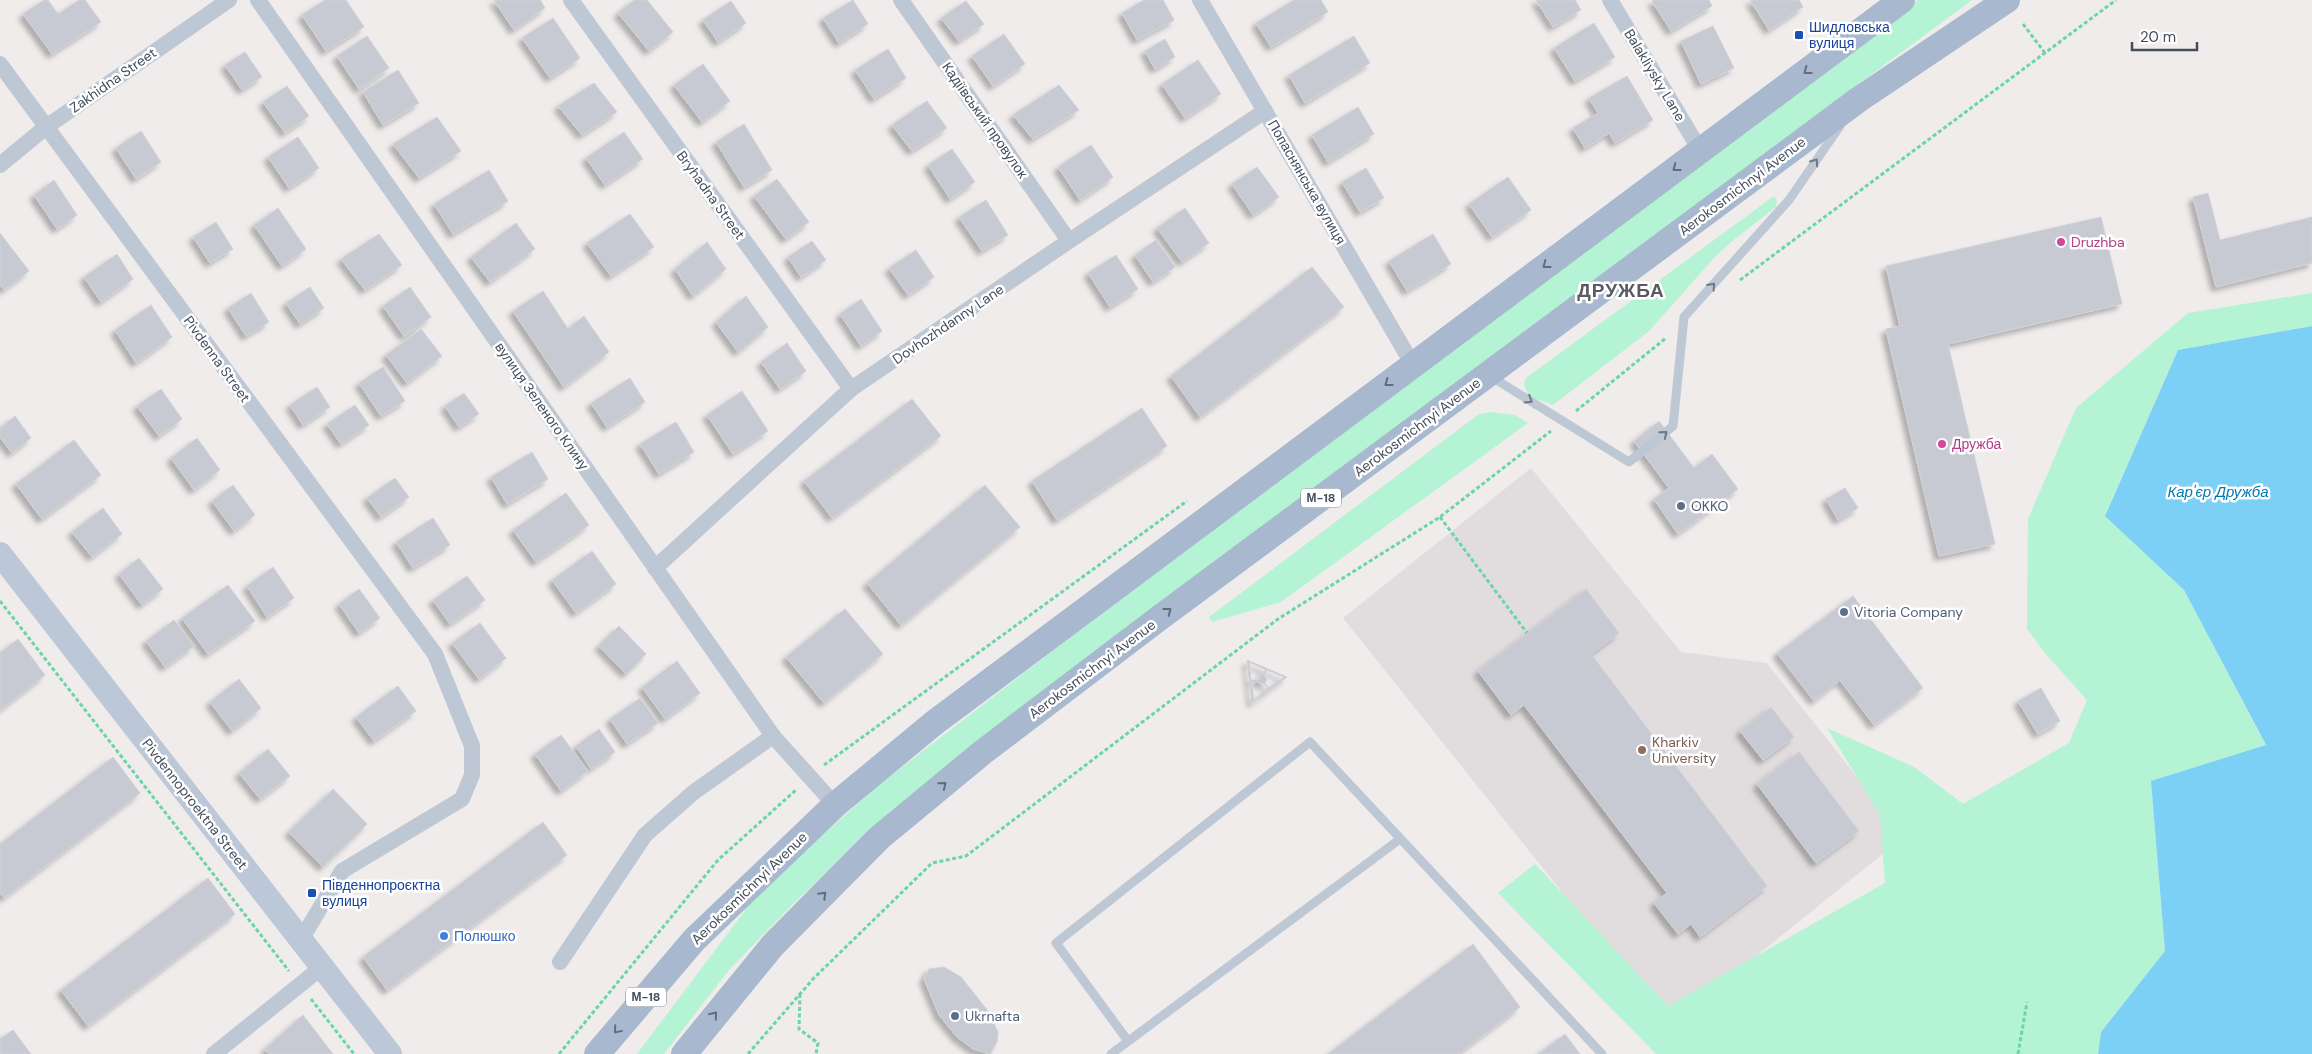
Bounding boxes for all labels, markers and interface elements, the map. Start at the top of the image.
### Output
place label: Шидловська вулиця [1809,18,1890,52]
scale bar [2132,20,2197,52]
street label: Balakliysky Lane [1620,26,1690,124]
text: 20 m [2140,27,2176,47]
marker: Шидловська вулиця [1793,29,1805,41]
street label: Zakhidna Street [66,44,160,116]
street label: Кадіївський провулок [938,59,1032,182]
one-way arrow [1803,65,1813,74]
street label: Попаснянська вулиця [1264,116,1350,248]
street label: Aerokosmichnyi Avenue [1675,132,1809,240]
street label: Bryhadna Street [673,147,749,243]
one-way arrow [1809,158,1818,167]
one-way arrow [1672,162,1682,171]
place label: Druzhba [2071,233,2125,251]
marker: Druzhba [2055,236,2067,248]
one-way arrow [1542,259,1552,268]
district label: ДРУЖБА [1577,278,1665,303]
street label: Dovhozhdanny Lane [889,280,1007,368]
one-way arrow [1706,283,1715,292]
street label: Pivdenna Street [180,312,254,406]
street label: вулиця Зеленого Клину [491,339,593,473]
street label: Aerokosmichnyi Avenue [1350,373,1484,481]
one-way arrow [1385,378,1394,386]
one-way arrow [1524,394,1533,404]
one-way arrow [1658,431,1667,439]
place label: Дружба [1952,435,2001,453]
marker: Дружба [1936,438,1948,450]
water label: Кар'єр Дружба [2167,482,2269,502]
road number: М-18 [1301,488,1341,508]
place label: OKKO [1691,497,1729,515]
marker: OKKO [1675,500,1687,512]
place label: Vitoria Company [1854,603,1963,621]
marker: Vitoria Company [1838,606,1850,618]
one-way arrow [1162,608,1172,617]
street label: Aerokosmichnyi Avenue [1025,615,1159,723]
place label: Kharkiv University [1652,733,1717,767]
street label: Pivdennoproektna Street [138,735,252,873]
marker: Kharkiv University [1636,744,1648,756]
one-way arrow [937,782,946,791]
street label: Aerokosmichnyi Avenue [687,828,811,948]
place label: Південнопроєктна вулиця [322,876,440,910]
marker: Південнопроєктна вулиця [306,887,318,899]
one-way arrow [817,892,826,901]
place label: Полюшко [454,927,516,945]
marker: Полюшко [438,930,450,942]
road number: М-18 [626,988,666,1006]
place label: Ukrnafta [965,1007,1020,1025]
marker: Ukrnafta [949,1010,961,1022]
one-way arrow [709,1012,718,1021]
one-way arrow [614,1025,623,1034]

